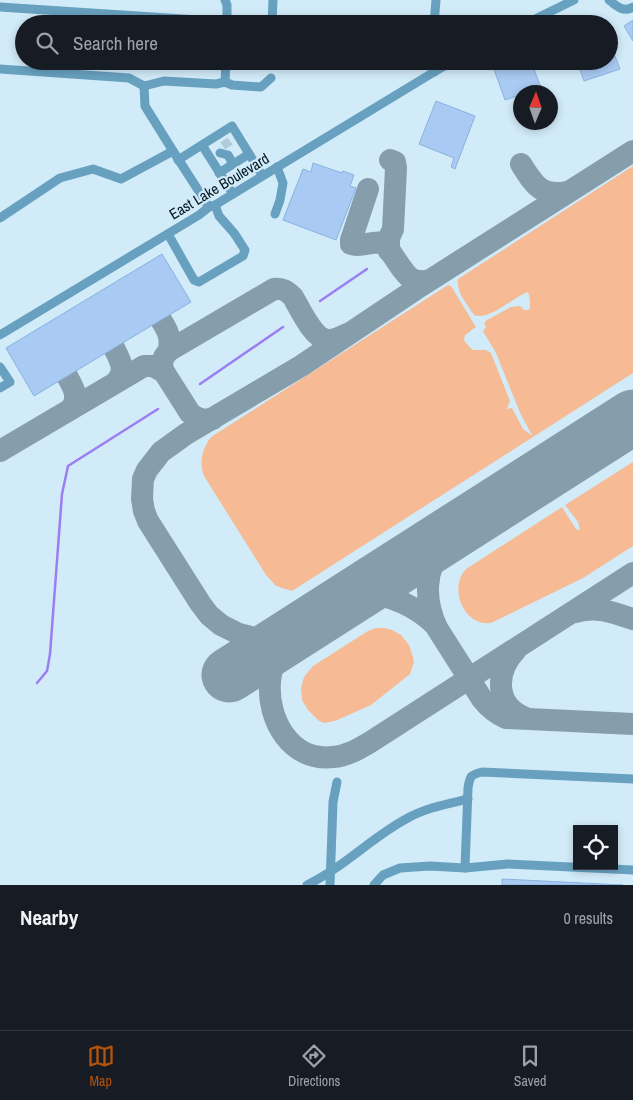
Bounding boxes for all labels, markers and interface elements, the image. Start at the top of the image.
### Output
search box [15,15,618,70]
icon: search [33,29,61,57]
text: Search here [73,30,158,56]
north arrow [513,85,558,130]
street label: East Lake Boulevard [165,148,273,224]
map controls [573,825,618,870]
button: locate [573,825,618,870]
text: Nearby [20,903,78,932]
text: 0 results [563,907,613,929]
tab: Map [87,1042,115,1090]
tab: Directions [288,1042,340,1090]
tab: Saved [514,1042,546,1090]

